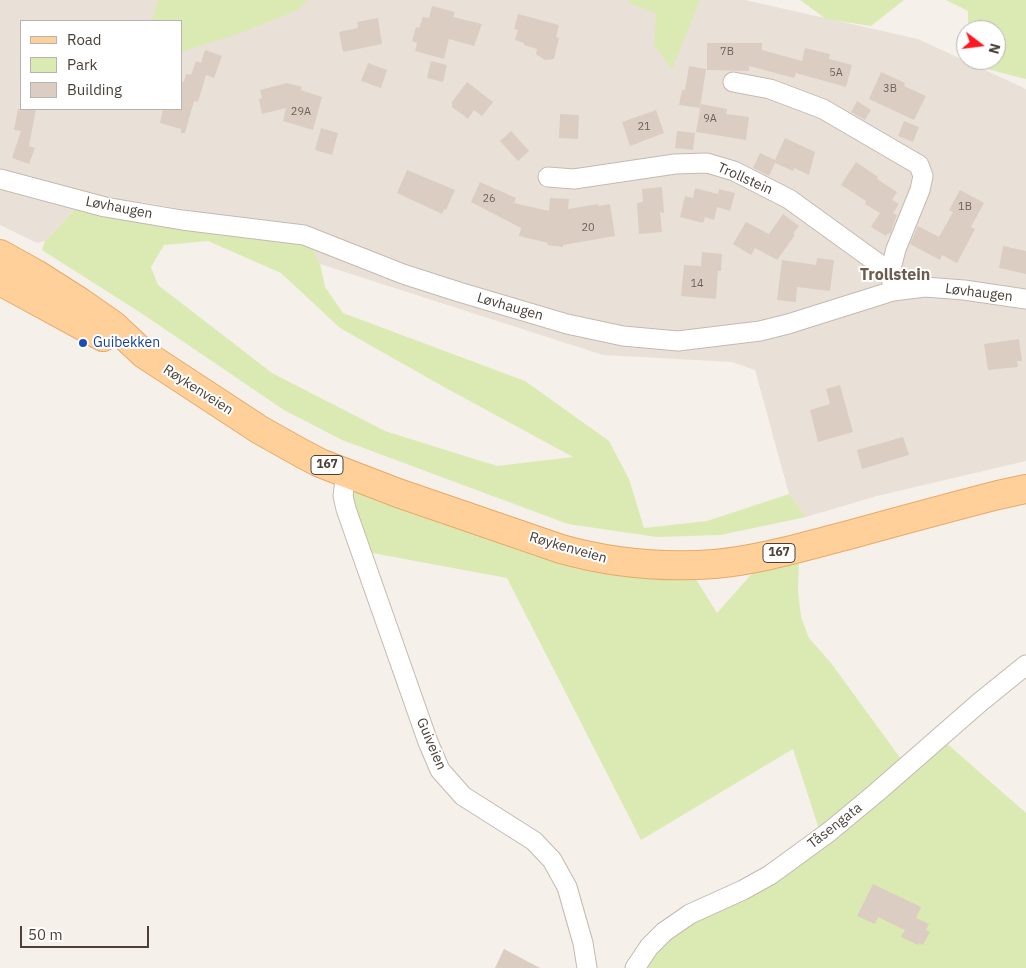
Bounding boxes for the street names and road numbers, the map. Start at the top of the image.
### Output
street label: Trollstein [715,159,775,199]
street label: Løvhaugen [84,193,154,223]
street label: Løvhaugen [944,281,1014,305]
street label: Løvhaugen [475,290,545,324]
street label: Røykenveien [160,361,236,419]
road number: 167 [311,456,343,474]
street label: Røykenveien [527,529,609,567]
road number: 167 [763,544,795,562]
street label: Guiveien [413,716,449,772]
street label: Tåsengata [805,800,865,852]

